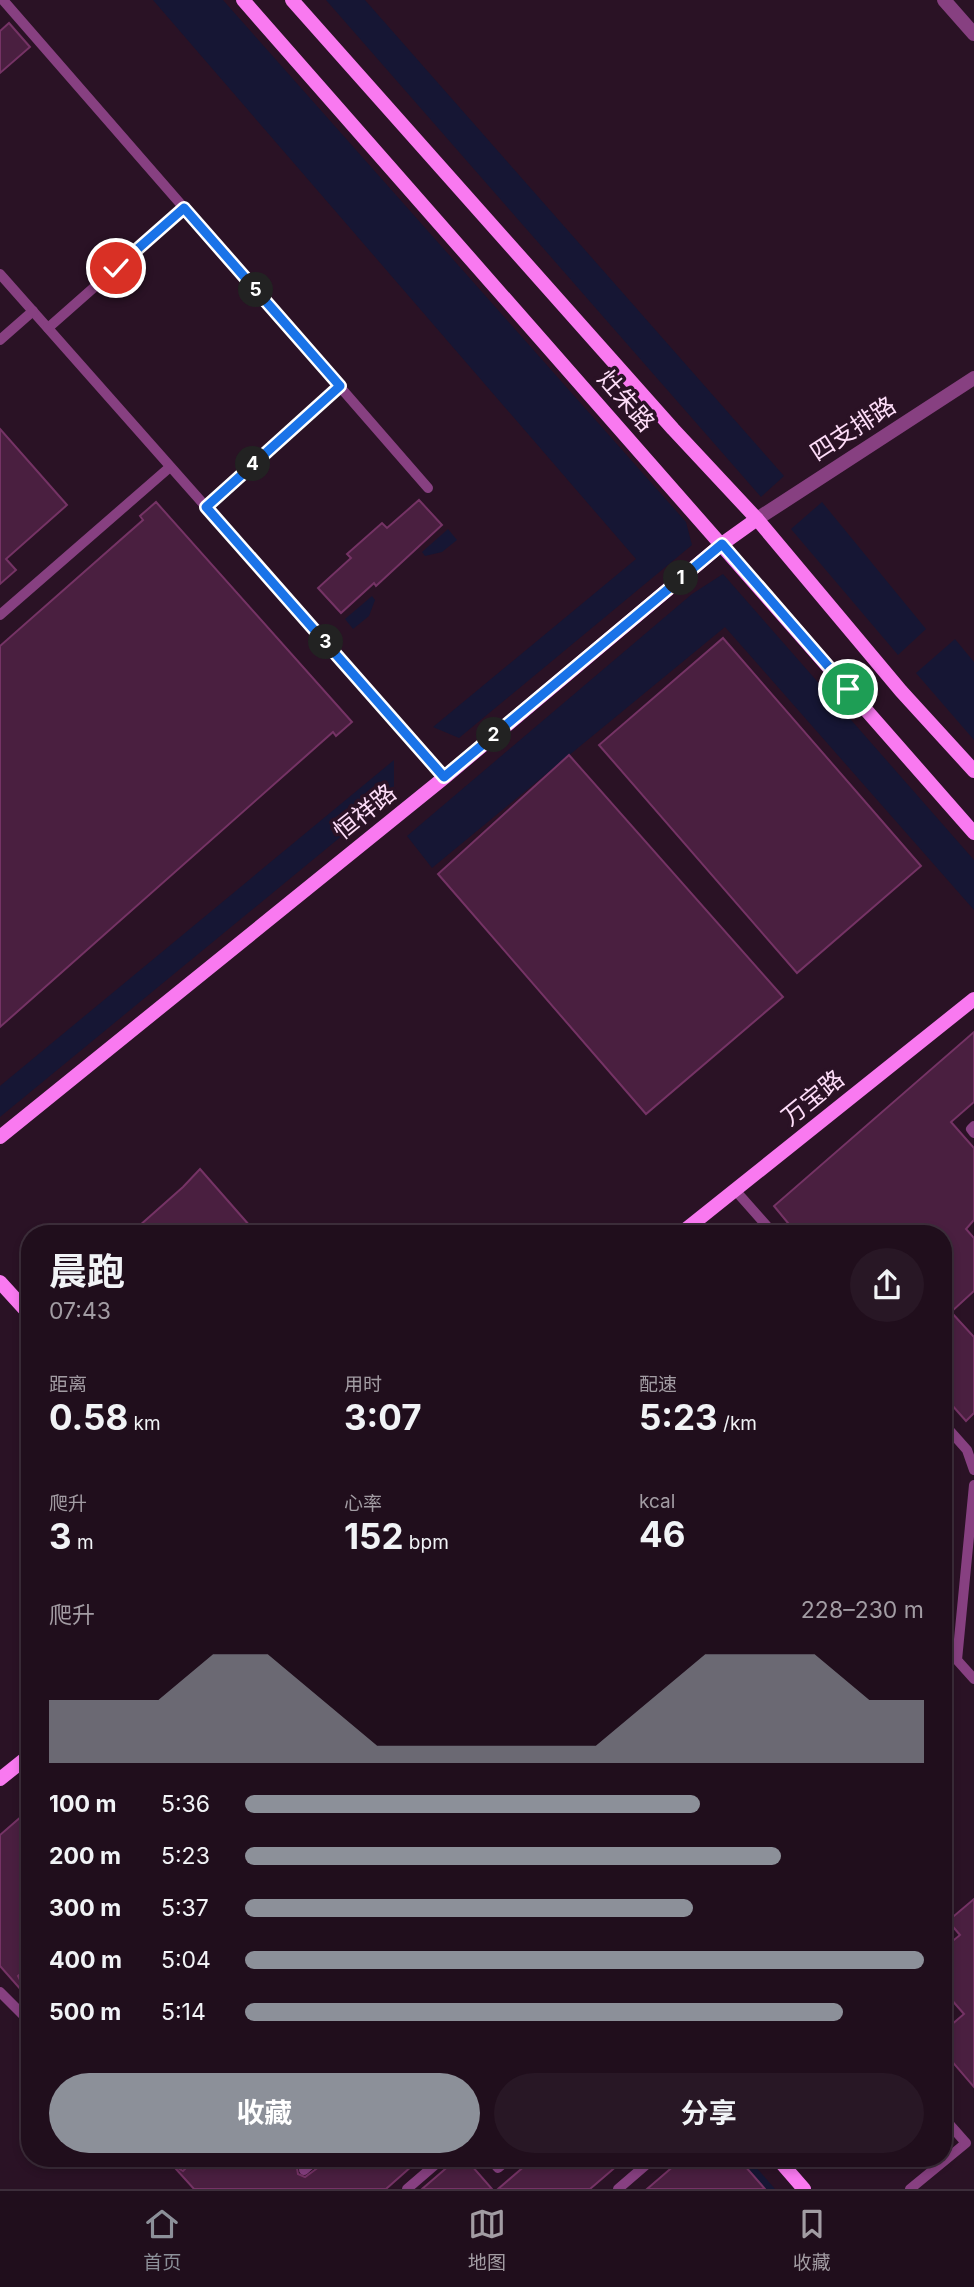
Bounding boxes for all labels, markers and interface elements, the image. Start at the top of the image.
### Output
pin [86,238,146,298]
icon: check [97,249,135,287]
pin: 5 [238,272,274,308]
text: 5 [249,278,262,301]
street label: 灶朱路 [592,364,661,437]
street label: 四支排路 [805,390,901,467]
pin: 4 [236,447,270,482]
text: 4 [246,452,259,475]
pin: 1 [664,560,698,596]
text: 1 [676,566,685,589]
pin: 3 [308,624,344,660]
text: 3 [319,630,332,653]
pin [818,659,878,719]
icon: arrive [829,670,867,708]
pin: 2 [476,718,512,752]
text: 2 [488,723,499,746]
street label: 恒祥路 [328,778,402,846]
street label: 万宝路 [776,1064,850,1132]
text: 晨跑 [49,1248,125,1294]
button: share [850,1248,924,1322]
text: 07:43 [49,1297,111,1325]
text: 距离 [49,1373,87,1396]
text: 用时 [344,1373,382,1396]
text: 配速 [639,1373,677,1396]
text: 0.58 [49,1396,128,1438]
text: 3:07 [344,1396,422,1438]
text: 5:23 [639,1396,718,1438]
text: km [128,1412,161,1435]
text: /km [718,1412,757,1435]
text: kcal [639,1490,675,1513]
text: 爬升 [49,1492,87,1515]
text: 心率 [344,1492,382,1515]
text: 46 [639,1513,685,1555]
text: 3 [49,1515,72,1557]
text: 152 [344,1515,404,1557]
text: m [72,1531,94,1554]
text: bpm [404,1531,449,1554]
text: 228–230 m [801,1596,924,1624]
text: 爬升 [49,1601,95,1629]
text: 100 m [49,1790,116,1818]
text: 5:36 [161,1790,210,1818]
text: 200 m [49,1842,121,1870]
text: 5:23 [161,1842,210,1870]
text: 300 m [49,1894,121,1922]
text: 5:37 [161,1894,209,1922]
text: 400 m [49,1946,122,1974]
text: 5:04 [161,1946,211,1974]
text: 500 m [49,1998,121,2026]
text: 5:14 [161,1998,206,2026]
button: 收藏 [49,2073,480,2153]
button: 分享 [494,2073,924,2153]
tab: 首页 [143,2205,181,2274]
tab: 地图 [468,2205,506,2274]
tab: 收藏 [793,2205,831,2274]

